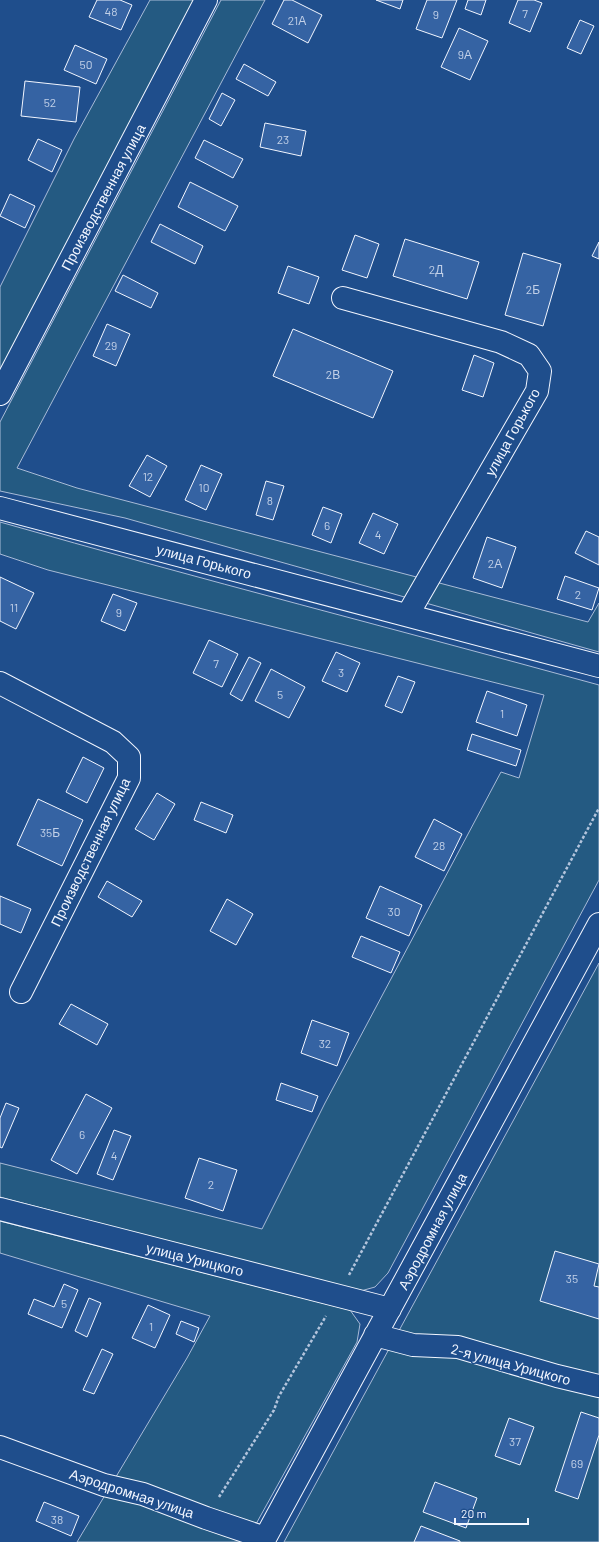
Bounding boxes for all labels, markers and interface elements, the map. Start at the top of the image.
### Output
house number: 48 [105,4,117,18]
house number: 7 [522,6,528,20]
house number: 9 [433,7,439,21]
house number: 21А [288,13,306,27]
house number: 9А [458,47,472,61]
house number: 50 [80,57,92,71]
house number: 52 [44,95,56,109]
street label: Производственная улица [57,121,149,273]
house number: 23 [277,132,289,146]
house number: 2Д [429,262,443,277]
house number: 2Б [526,282,540,296]
house number: 29 [105,338,117,352]
house number: 2В [326,367,340,381]
street label: улица Горького [481,385,543,479]
house number: 12 [143,469,153,483]
house number: 10 [199,480,209,494]
house number: 8 [267,493,273,507]
house number: 6 [324,518,330,532]
house number: 4 [375,527,381,541]
street label: улица Горького [155,540,253,582]
house number: 2А [488,556,502,570]
house number: 2 [575,587,581,601]
house number: 11 [10,600,18,614]
house number: 9 [116,605,122,619]
house number: 7 [213,656,219,670]
house number: 3 [338,665,344,679]
house number: 5 [277,687,283,701]
house number: 1 [500,706,504,720]
street label: Производственная улица [47,775,134,929]
house number: 35Б [40,825,60,839]
house number: 28 [433,838,445,852]
house number: 30 [388,904,400,918]
house number: 32 [319,1036,331,1050]
house number: 6 [79,1127,85,1141]
house number: 4 [111,1148,117,1162]
street label: Аэродромная улица [394,1170,470,1292]
house number: 2 [208,1177,214,1191]
street label: улица Урицкого [145,1239,246,1279]
house number: 35 [566,1271,578,1285]
house number: 5 [61,1296,67,1310]
house number: 1 [149,1319,153,1333]
street label: 2-я улица Урицкого [449,1340,573,1388]
house number: 37 [509,1434,521,1448]
house number: 69 [571,1456,583,1470]
street label: Аэродромная улица [68,1465,197,1521]
scale bar [455,1500,528,1526]
text: 20 m [461,1506,487,1520]
house number: 38 [51,1512,63,1526]

